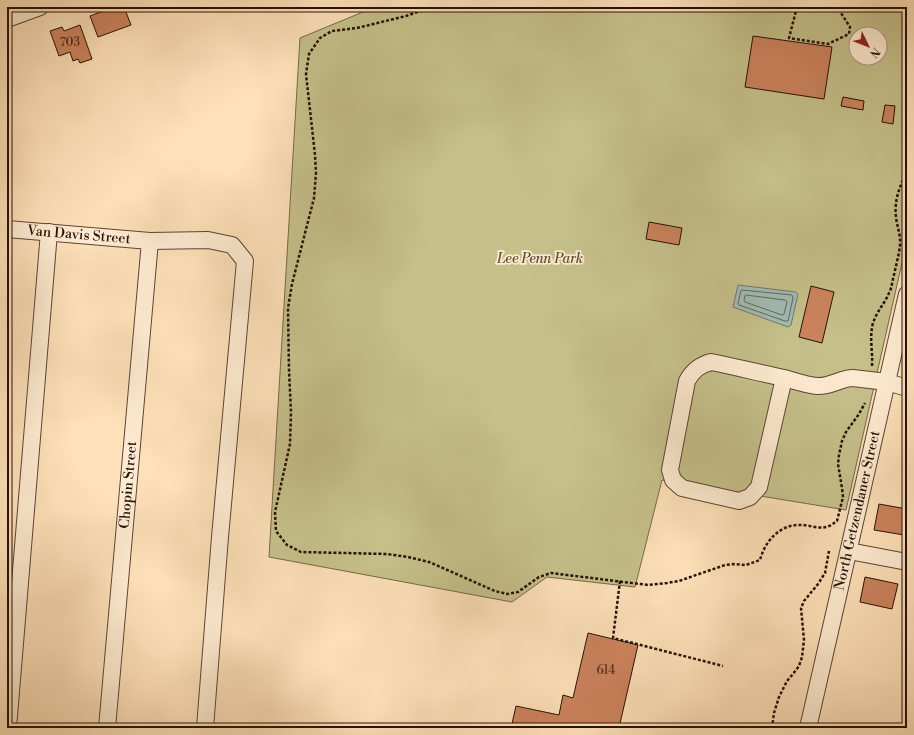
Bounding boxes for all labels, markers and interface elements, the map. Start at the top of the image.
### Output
north arrow [848,26,888,66]
house number: 703 [60,35,81,50]
text: N [866,44,883,60]
street label: Van Davis Street [25,222,131,248]
park label: Lee Penn Park [496,250,583,268]
street label: North Getzendaner Street [831,429,885,592]
street label: Chopin Street [116,440,141,530]
house number: 614 [597,663,615,678]

